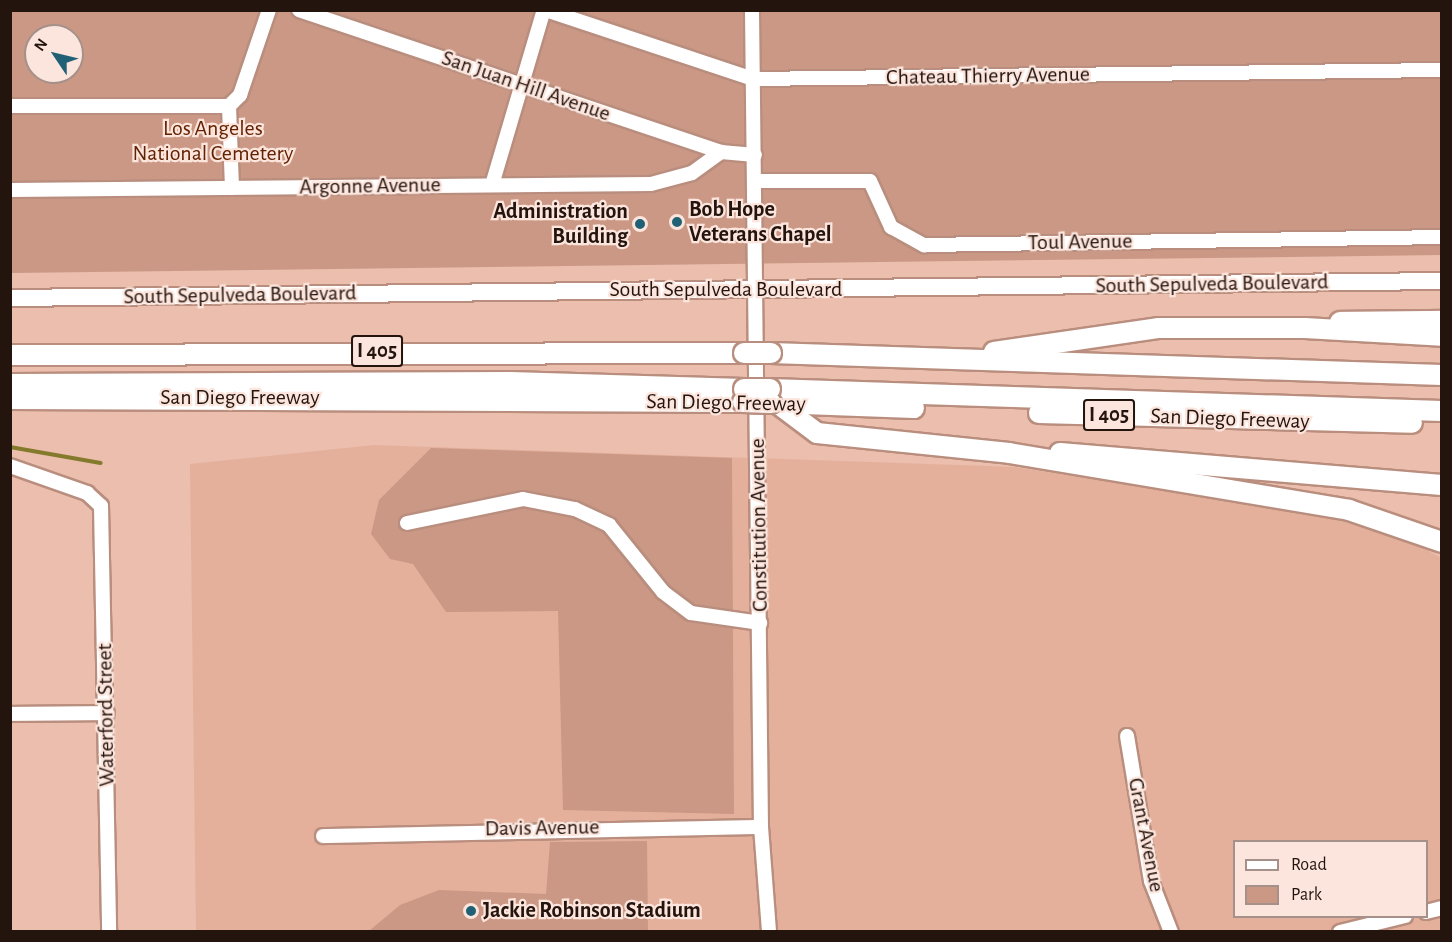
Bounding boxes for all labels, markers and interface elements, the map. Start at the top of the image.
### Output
north arrow [24,24,84,84]
text: N [31,36,51,54]
street label: San Juan Hill Avenue [438,45,614,127]
street label: Chateau Thierry Avenue [886,61,1090,91]
park label: Los Angeles National Cemetery [133,115,293,166]
street label: Argonne Avenue [299,172,441,200]
place label: Bob Hope Veterans Chapel [689,196,831,248]
place label: Administration Building [493,198,628,249]
marker: Bob Hope Veterans Chapel [670,215,684,229]
marker: Administration Building [633,217,647,231]
street label: Toul Avenue [1028,228,1132,256]
street label: South Sepulveda Boulevard [1095,269,1329,299]
street label: South Sepulveda Boulevard [610,277,842,303]
street label: South Sepulveda Boulevard [123,280,357,310]
road number: I 405 [350,333,404,369]
street label: San Diego Freeway [160,385,320,411]
street label: San Diego Freeway [646,388,806,418]
road number: I 405 [1082,397,1136,433]
street label: San Diego Freeway [1150,403,1310,435]
street label: Constitution Avenue [744,438,774,612]
street label: Waterford Street [92,643,120,787]
street label: Grant Avenue [1122,776,1170,894]
street label: Davis Avenue [484,814,600,842]
legend [1233,840,1428,918]
text: Road [1291,856,1327,874]
text: Park [1291,886,1322,904]
place label: Jackie Robinson Stadium [483,898,701,924]
marker: Jackie Robinson Stadium [464,904,478,918]

